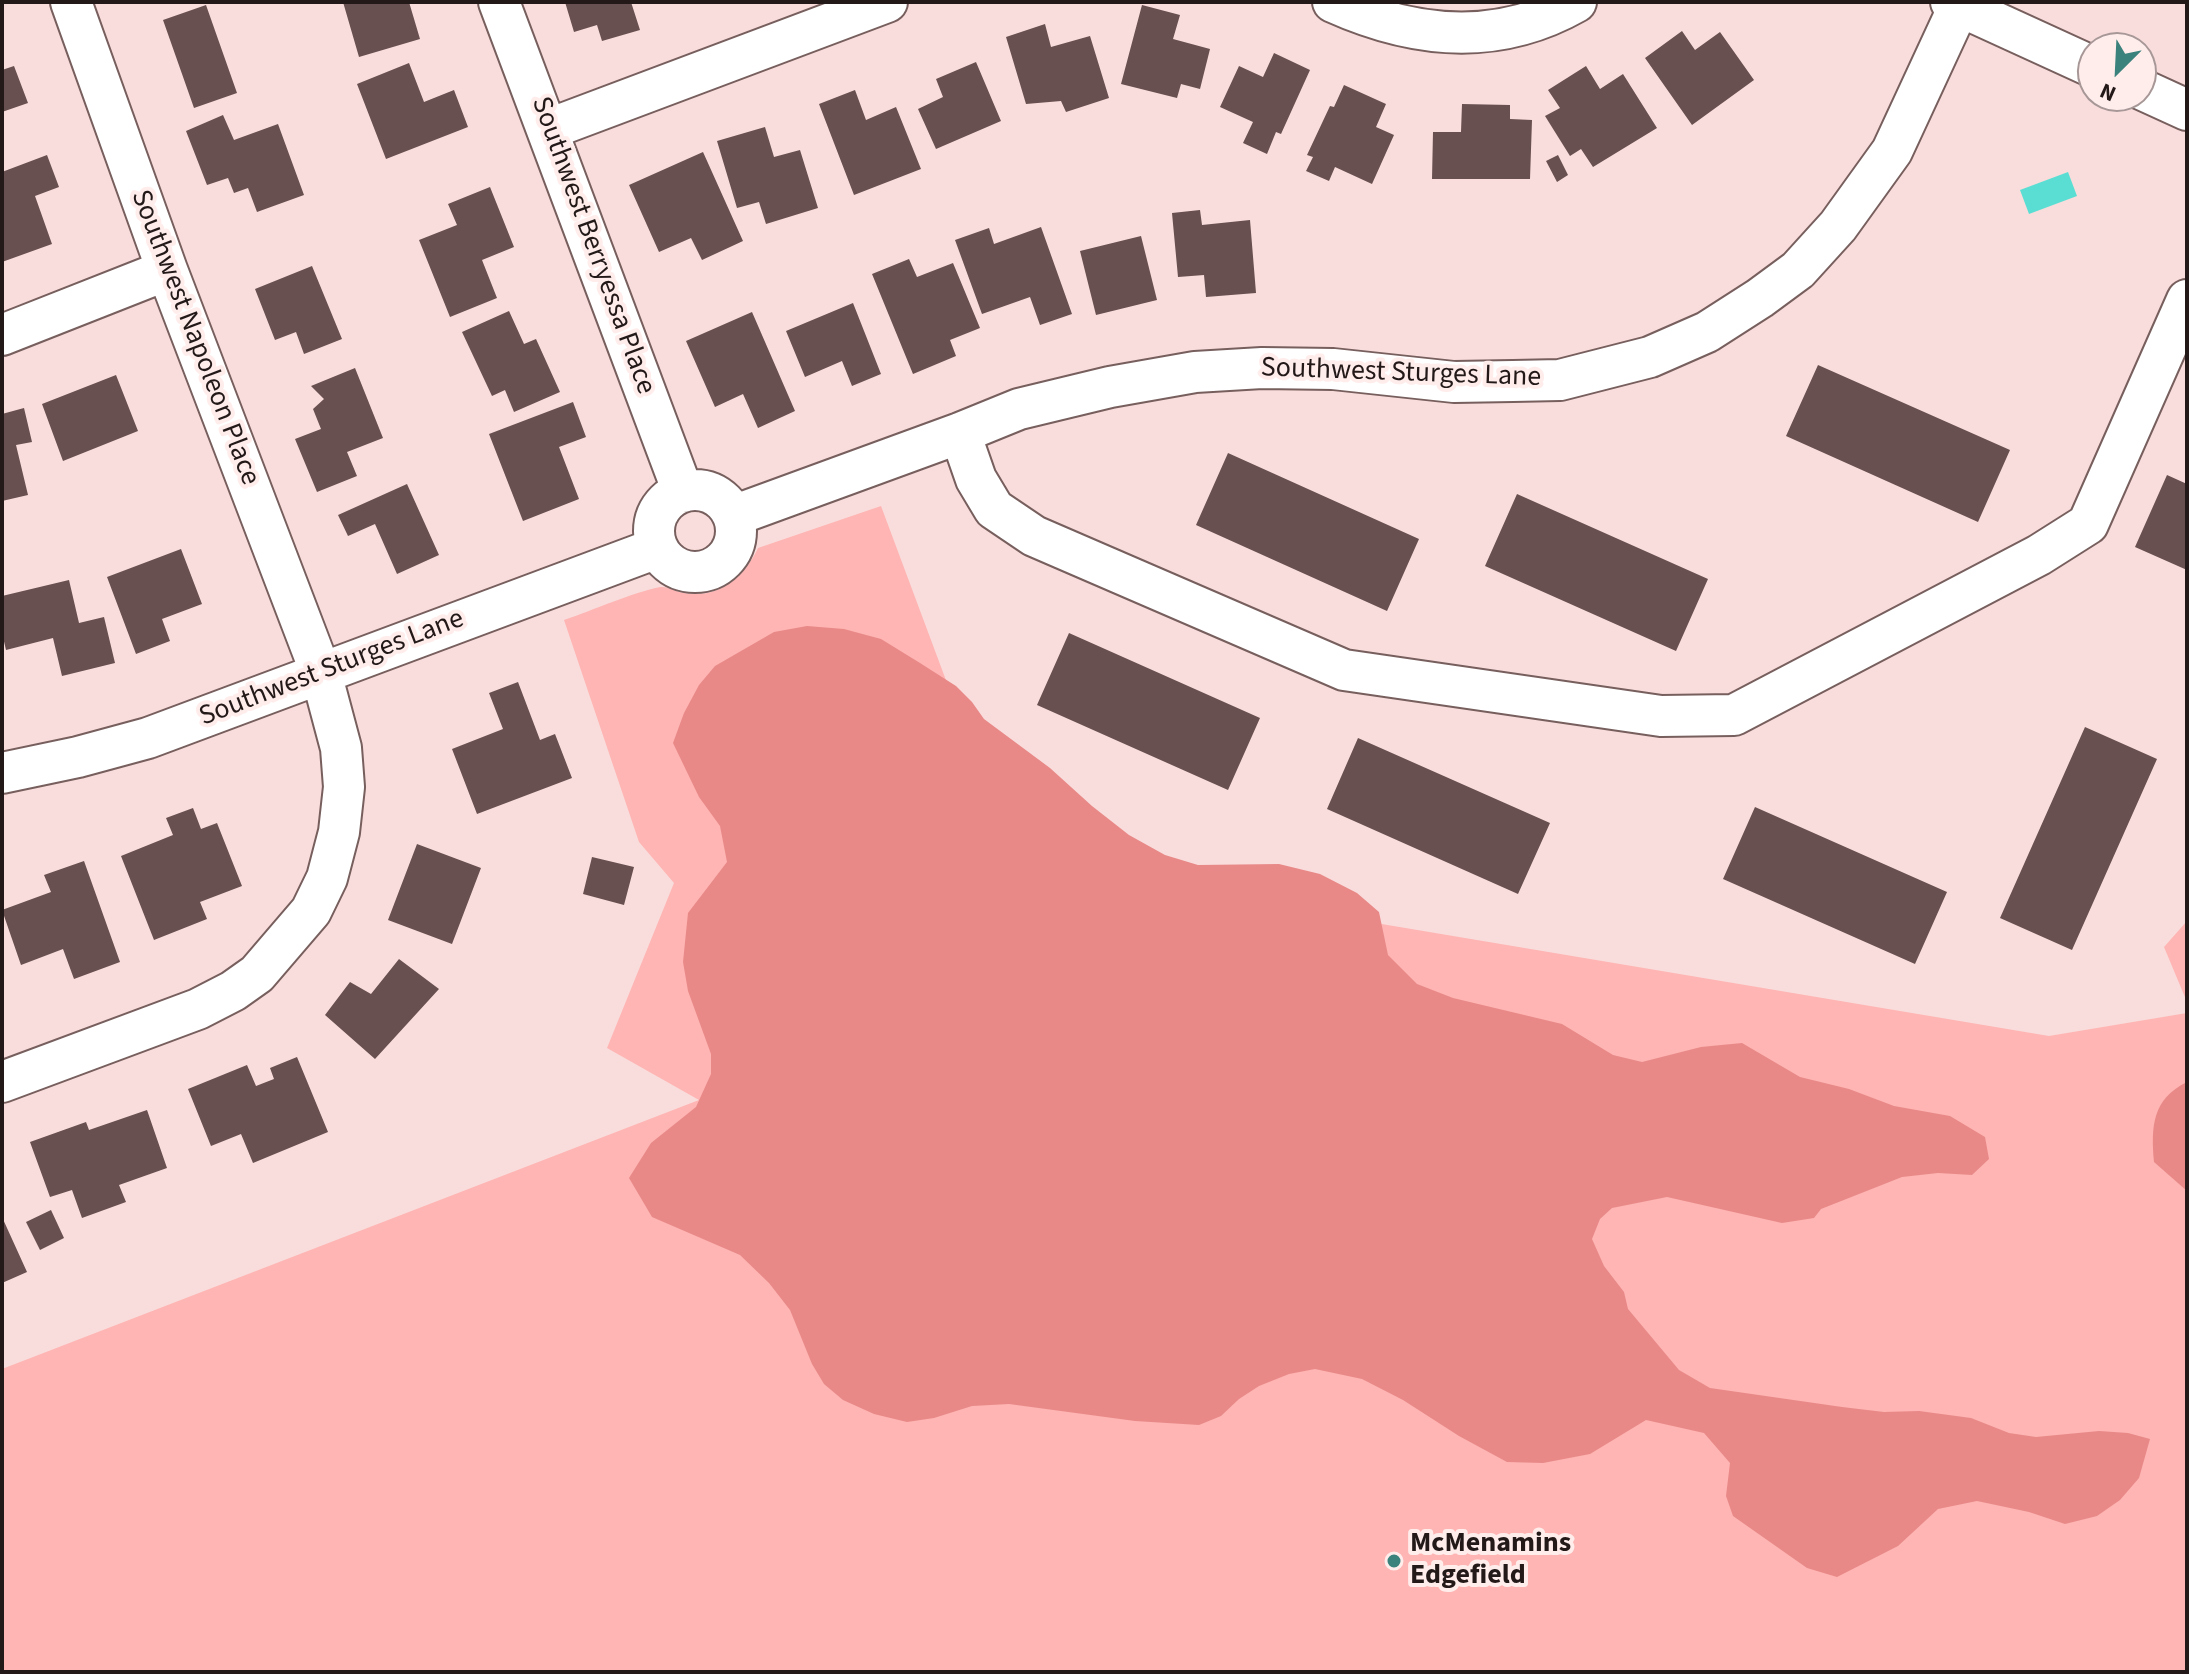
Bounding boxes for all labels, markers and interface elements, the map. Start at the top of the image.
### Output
north arrow [2077,32,2157,112]
text: N [2095,75,2121,110]
street label: Southwest Berryessa Place [523,93,661,399]
street label: Southwest Napoleon Place [122,186,266,490]
street label: Southwest Sturges Lane [1260,352,1542,396]
street label: Southwest Sturges Lane [195,603,469,735]
place label: McMenamins Edgefield [1410,1528,1571,1594]
marker: McMenamins Edgefield [1385,1552,1403,1570]

